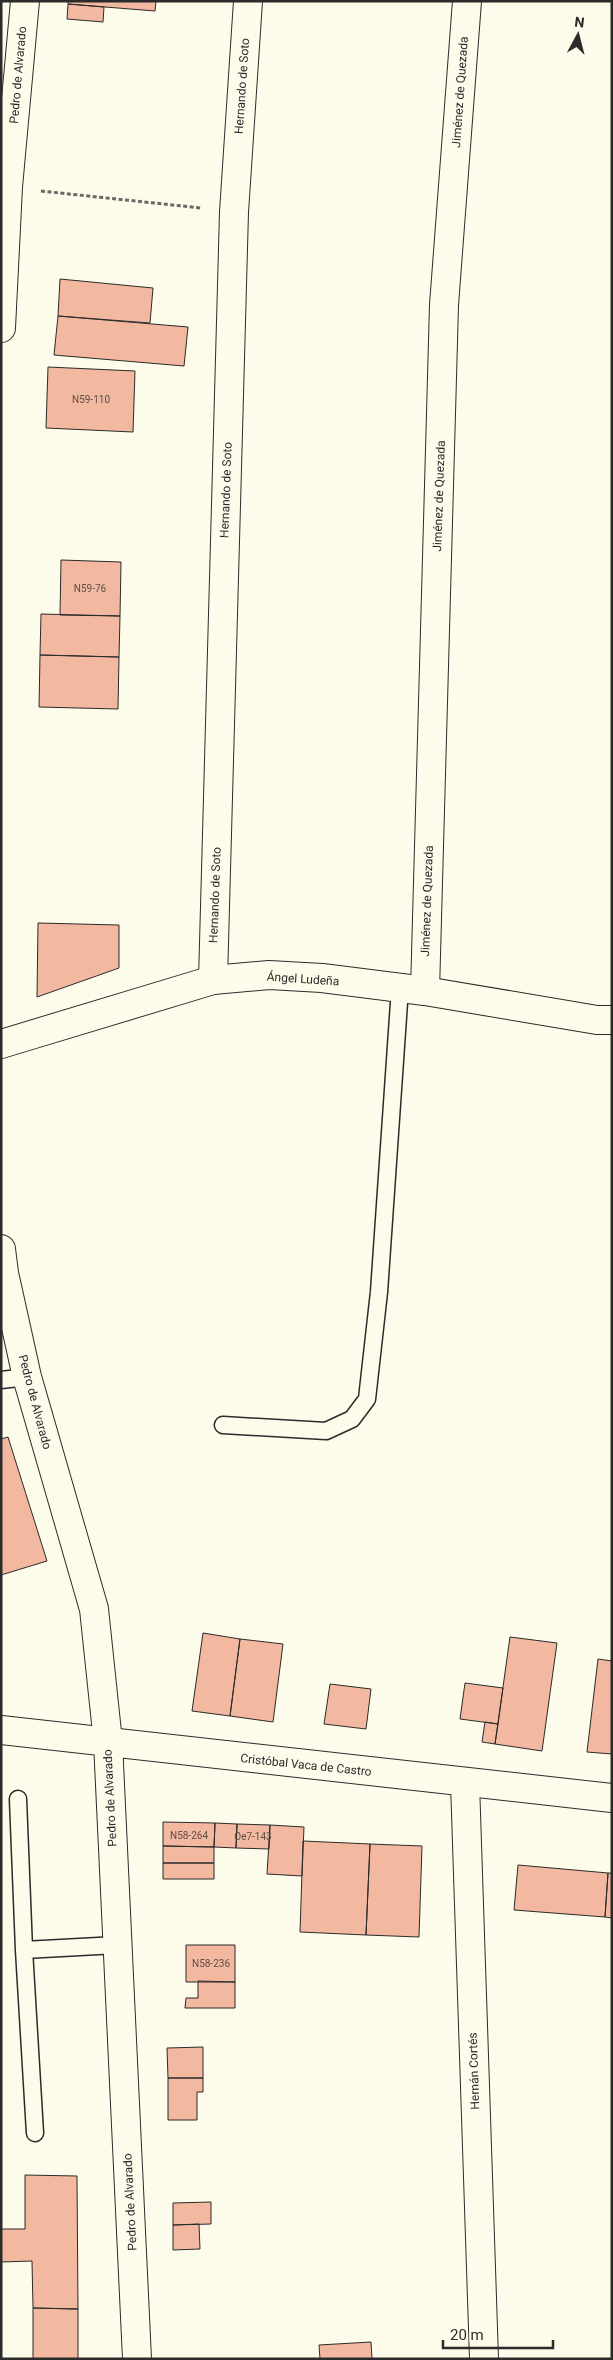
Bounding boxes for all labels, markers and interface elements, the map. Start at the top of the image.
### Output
north arrow [553,10,603,60]
text: N [574,14,585,31]
street label: Pedro de Alvarado [7,26,29,124]
street label: Jiménez de Quezada [449,36,471,148]
street label: Hernando de Soto [232,37,252,134]
house number: N59-110 [72,394,110,405]
street label: Jiménez de Quezada [430,440,448,552]
street label: Hernando de Soto [217,442,235,538]
house number: N59-76 [74,583,107,594]
street label: Jiménez de Quezada [418,845,436,957]
street label: Hernando de Soto [206,847,224,943]
street label: Ángel Ludeña [266,968,340,989]
street label: Pedro de Alvarado [16,1353,54,1451]
street label: Pedro de Alvarado [100,1749,120,1847]
street label: Cristóbal Vaca de Castro [240,1751,372,1779]
house number: N58-264 [170,1830,208,1841]
house number: Oe7-143 [234,1831,272,1842]
house number: N58-236 [192,1958,230,1969]
street label: Hernán Cortés [466,2032,482,2110]
street label: Pedro de Alvarado [120,2153,140,2251]
scale bar [443,2318,553,2350]
text: 20 m [450,2326,484,2344]

